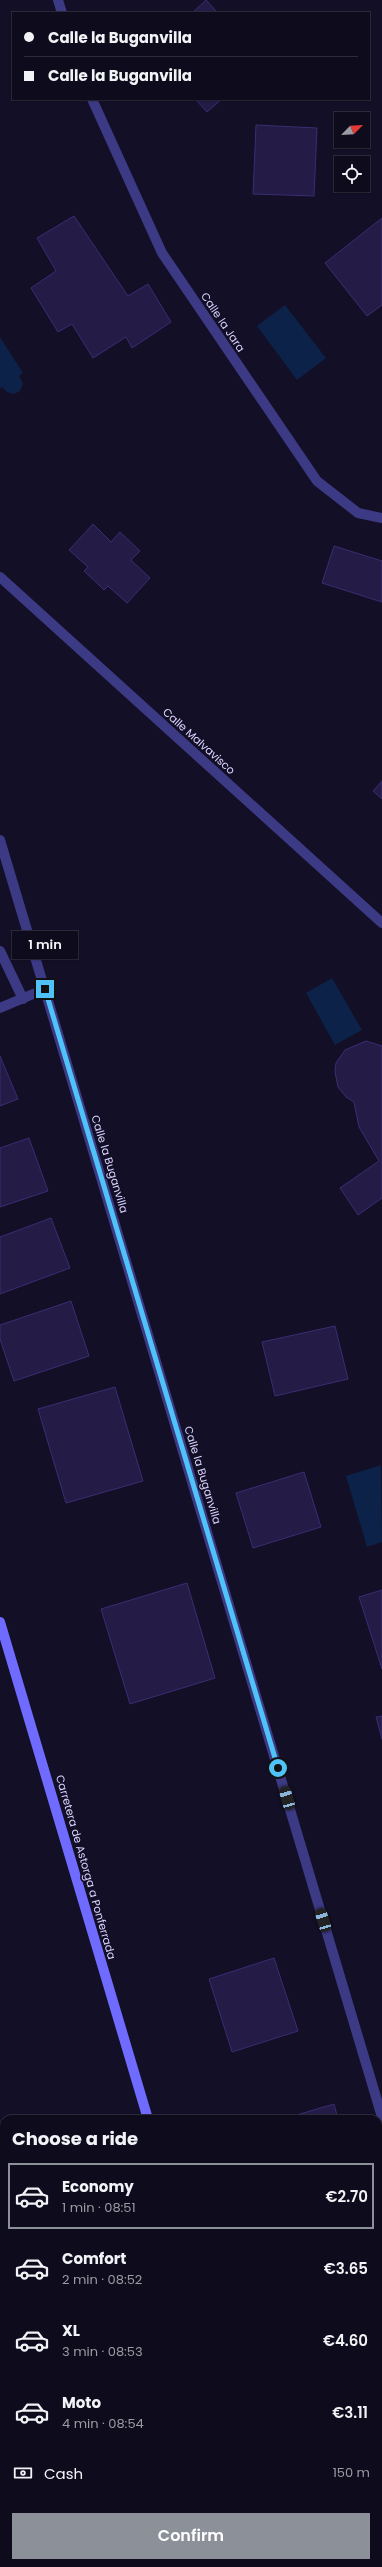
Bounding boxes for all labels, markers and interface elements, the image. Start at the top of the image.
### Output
text: Calle la Buganvilla [48,27,192,48]
text: Calle la Buganvilla [48,65,192,86]
north arrow [334,112,370,148]
map controls [334,112,370,192]
button: locate [334,156,370,192]
street label: Calle la Jara [197,289,249,355]
street label: Calle Malvavisco [159,704,239,778]
callout: 1 min [12,931,78,959]
text: 1 min [28,935,62,954]
route end [36,980,54,998]
street label: Calle la Buganvilla [87,1113,133,1215]
street label: Calle la Buganvilla [180,1424,226,1526]
route start [269,1759,287,1777]
street label: Carretera de Astorga a Ponferrada [52,1773,120,1961]
car [278,1785,296,1811]
car [314,1907,332,1933]
text: Choose a ride [12,2126,138,2151]
text: Economy [62,2176,134,2197]
icon: car [14,2178,50,2214]
text: €2.70 [326,2186,368,2207]
text: 1 min · 08:51 [62,2198,136,2217]
text: Comfort [62,2248,126,2269]
icon: car [14,2250,50,2286]
text: €3.65 [324,2258,368,2279]
text: 2 min · 08:52 [62,2270,142,2289]
text: XL [62,2320,80,2341]
icon: car [14,2322,50,2358]
text: €4.60 [323,2330,368,2351]
text: 3 min · 08:53 [62,2342,143,2361]
text: Moto [62,2392,101,2413]
icon: car [14,2394,50,2430]
text: €3.11 [332,2402,368,2423]
text: 4 min · 08:54 [62,2414,144,2433]
icon: cash [12,2462,34,2484]
text: Cash [44,2463,83,2484]
text: 150 m [333,2463,370,2482]
button: Confirm [12,2513,370,2559]

